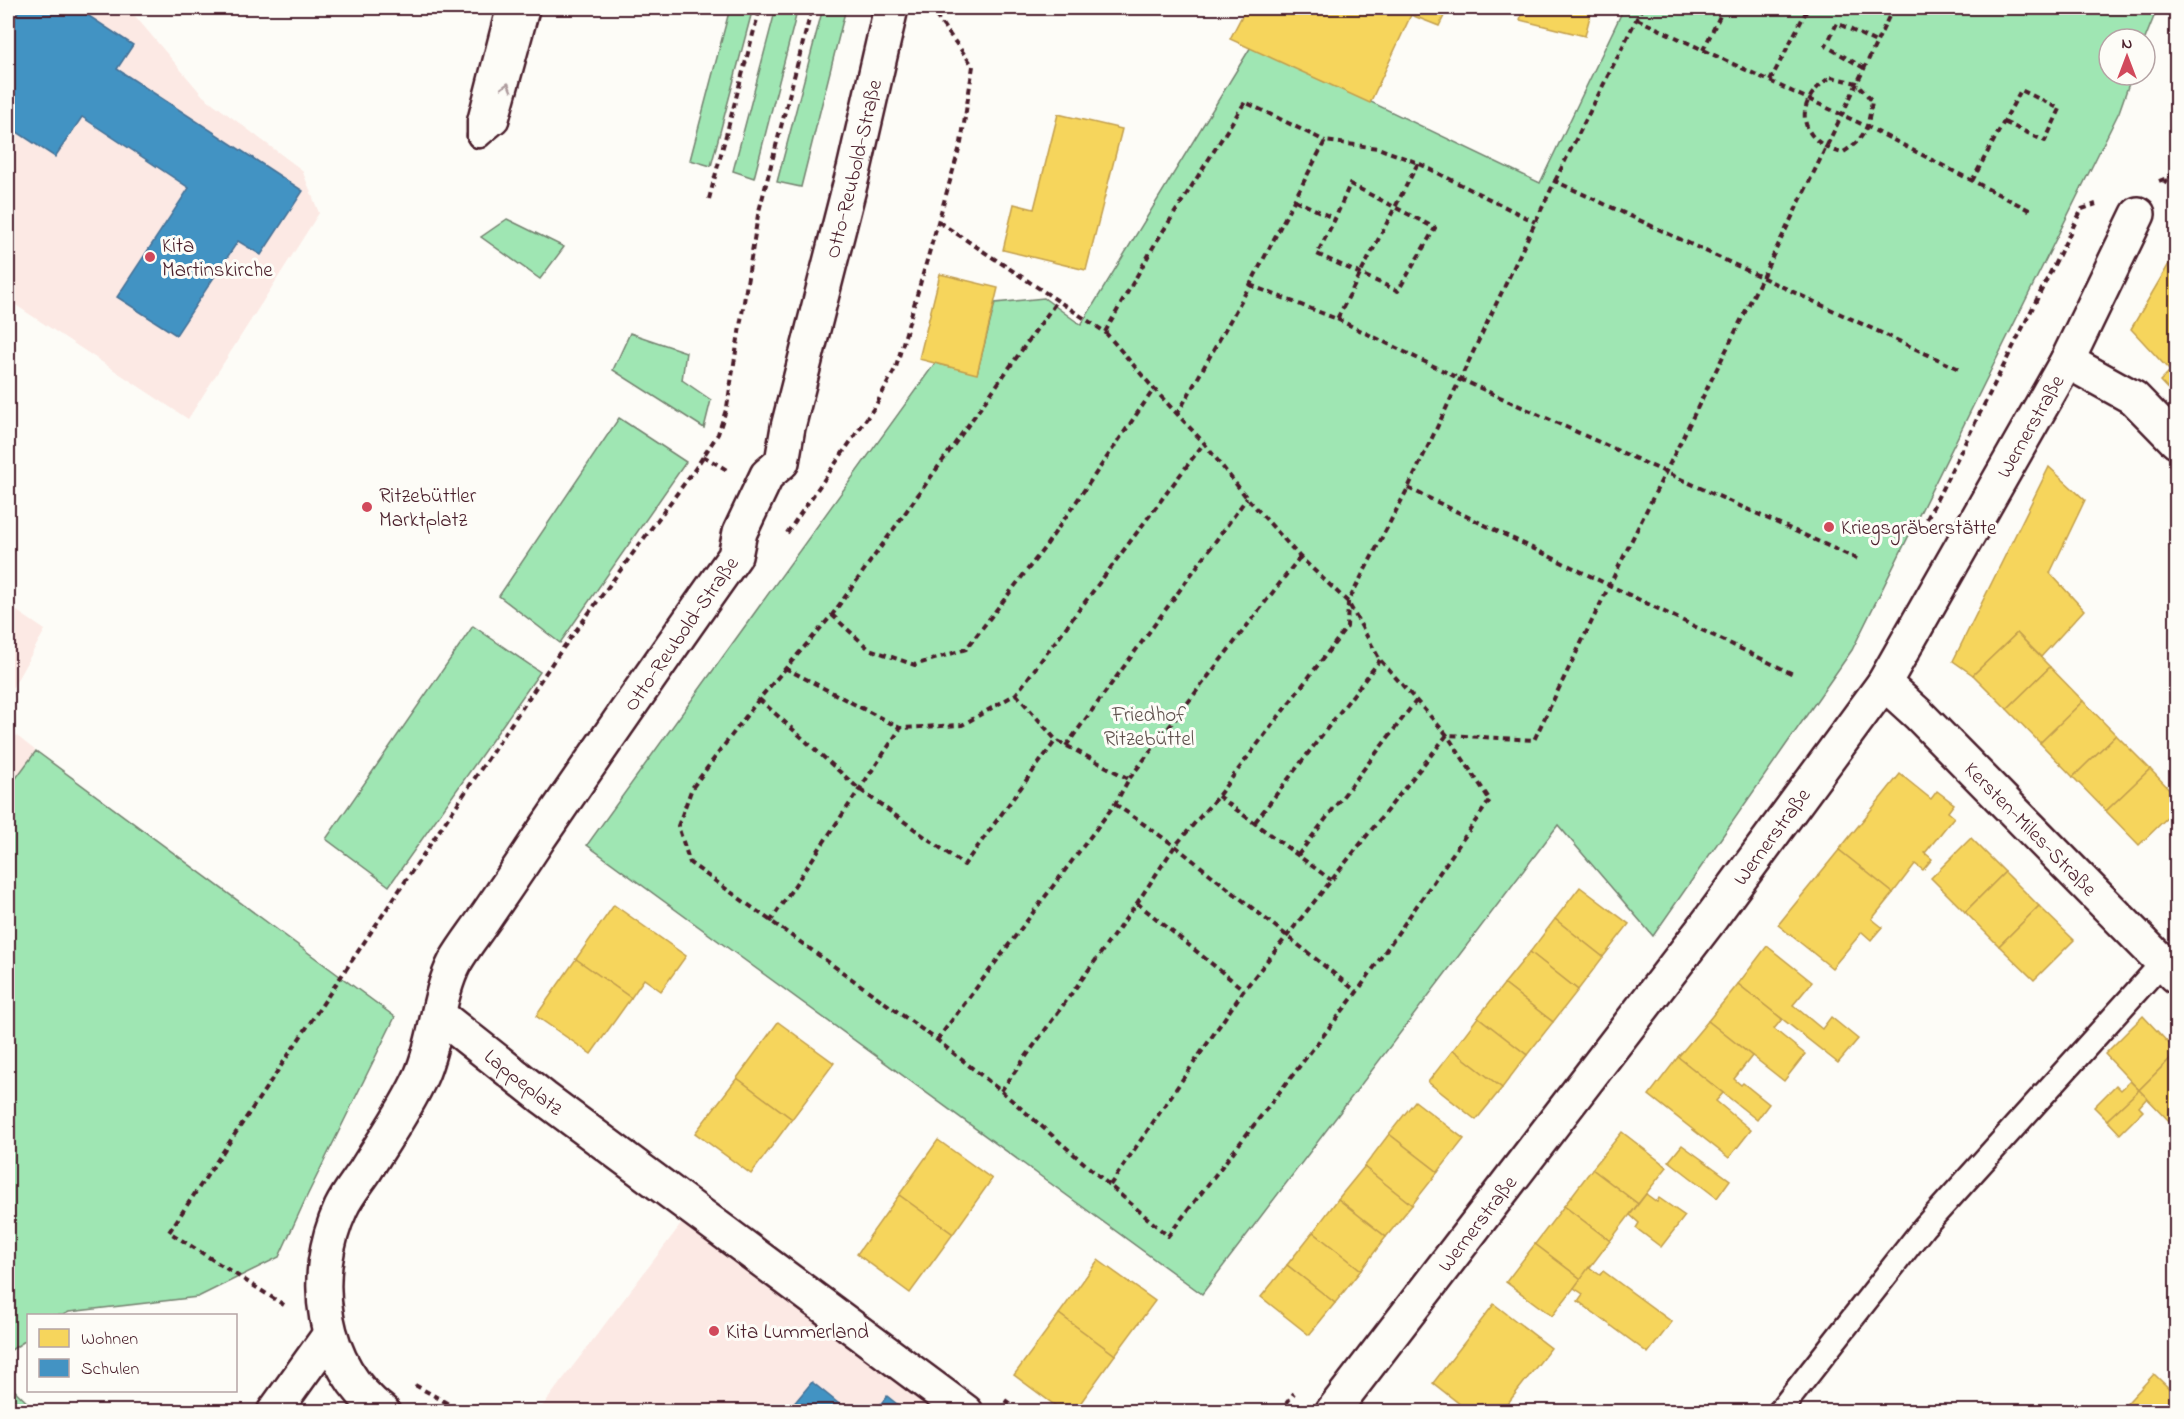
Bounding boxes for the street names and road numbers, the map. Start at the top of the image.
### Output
street label: Otto-Reubold-Straße [819,76,891,262]
street label: Wernerstraße [1990,369,2073,484]
street label: Otto-Reubold-Straße [617,551,747,718]
street label: Kersten-Miles-Straße [1956,756,2103,905]
street label: Wernerstraße [1727,782,1819,893]
street label: Lappeplatz [477,1043,568,1124]
street label: Wernerstraße [1432,1169,1526,1279]

